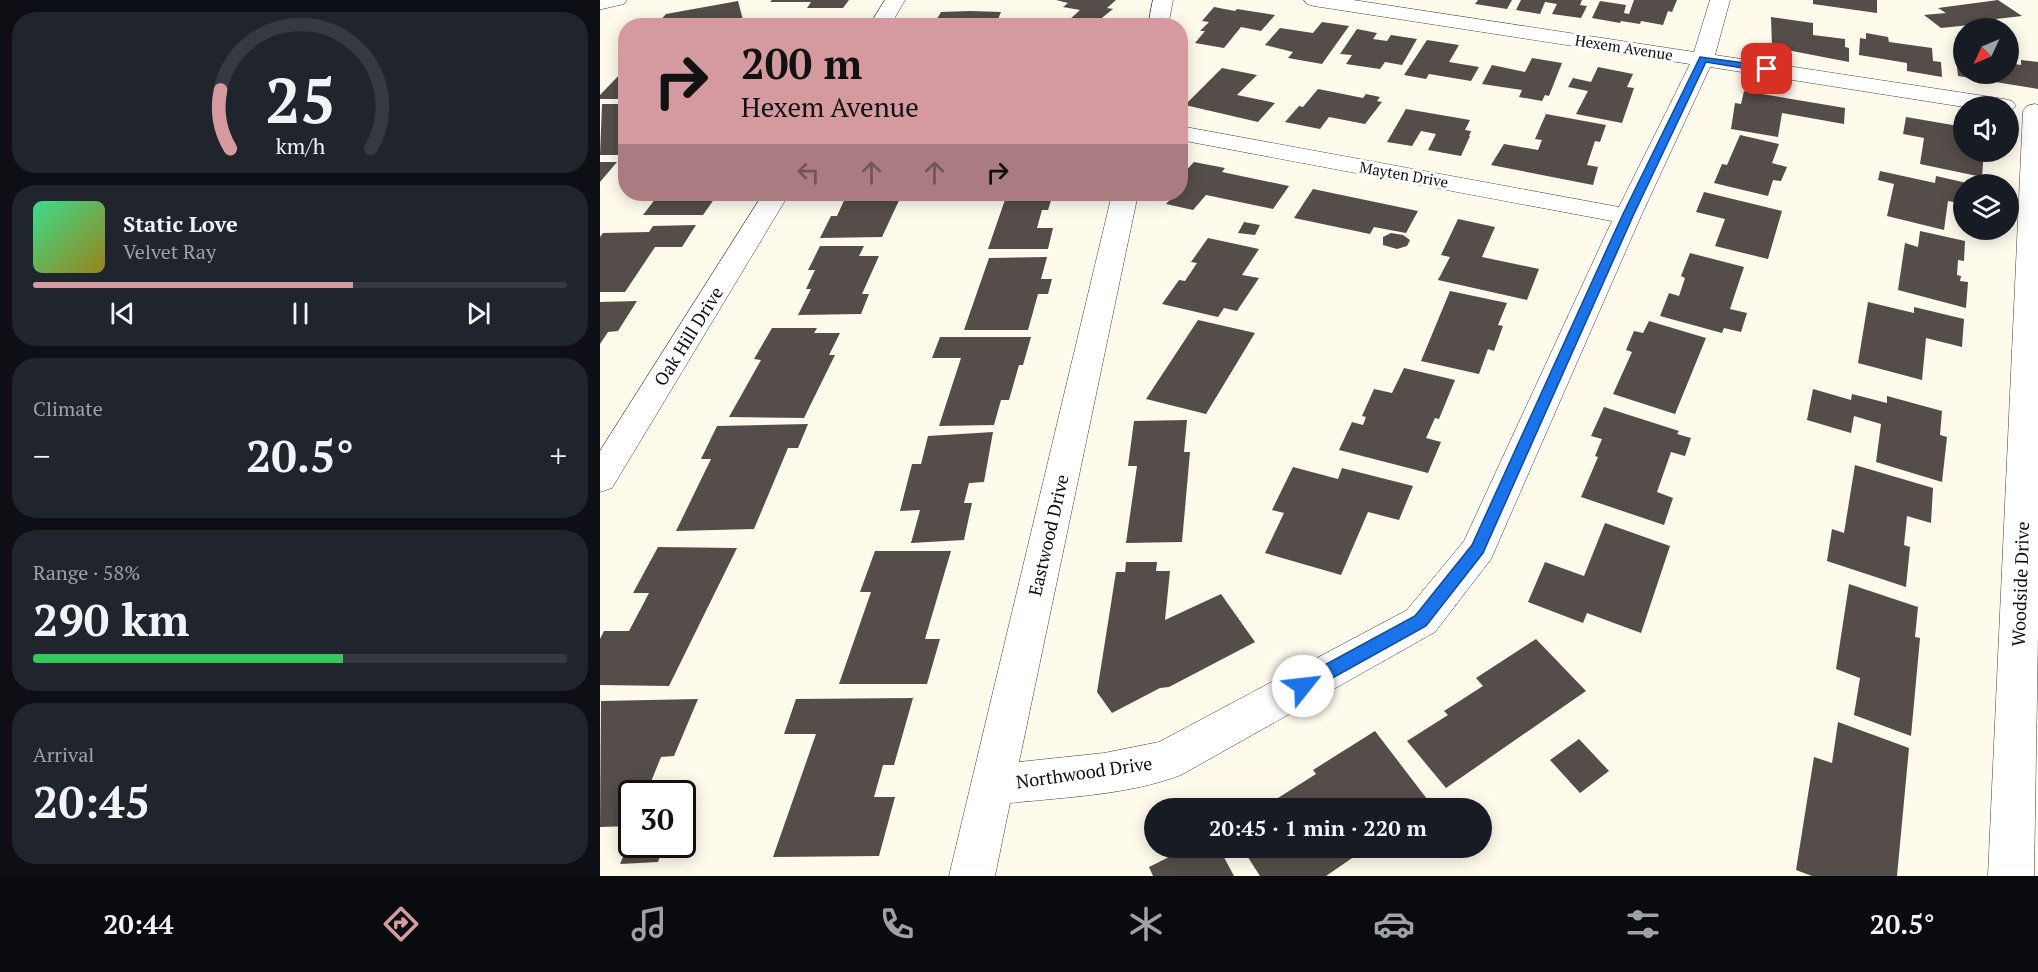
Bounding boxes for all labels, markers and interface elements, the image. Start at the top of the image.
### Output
north arrow [1953,18,2019,84]
map controls [1953,18,2019,240]
street label: Hexem Avenue [1574,29,1674,65]
text: 200 m [741,35,862,91]
icon: right [642,42,720,120]
pin [1741,43,1792,94]
icon: arrive [1750,52,1783,85]
text: 25 [265,59,335,142]
text: Hexem Avenue [741,89,919,125]
button: sound [1953,96,2019,162]
text: km/h [275,133,325,161]
icon: left [792,156,825,189]
icon: ahead [855,156,888,189]
icon: ahead [918,156,951,189]
icon: right [981,156,1014,189]
street label: Mayten Drive [1358,156,1450,192]
button: layers [1953,174,2019,240]
text: Static Love [123,209,238,238]
text: Velvet Ray [123,238,216,265]
street label: Oak Hill Drive [648,282,728,390]
icon: previous [106,297,139,330]
icon: pause [284,297,317,330]
icon: next [462,297,495,330]
text: Climate [33,395,103,422]
text: 20.5° [246,425,354,485]
text: − [33,434,51,477]
text: + [549,434,567,477]
street label: Eastwood Drive [1022,472,1074,598]
street label: Woodside Drive [2006,521,2034,647]
text: Range · 58% [33,559,140,586]
text: 290 km [33,589,189,649]
position arrow [1271,654,1335,718]
text: Arrival [33,741,94,768]
street label: Northwood Drive [1014,751,1154,793]
text: 20:45 [33,771,150,831]
speed limit sign: 30 [618,780,696,858]
text: 20:45 · 1 min · 220 m [1209,813,1427,842]
icon: directions [380,903,422,945]
icon: music [628,903,670,945]
icon: phone [876,903,918,945]
icon: climate [1125,903,1167,945]
icon: car [1373,903,1415,945]
icon: filters [1622,903,1664,945]
text: 20:44 [103,906,173,942]
text: 20.5° [1870,906,1935,942]

